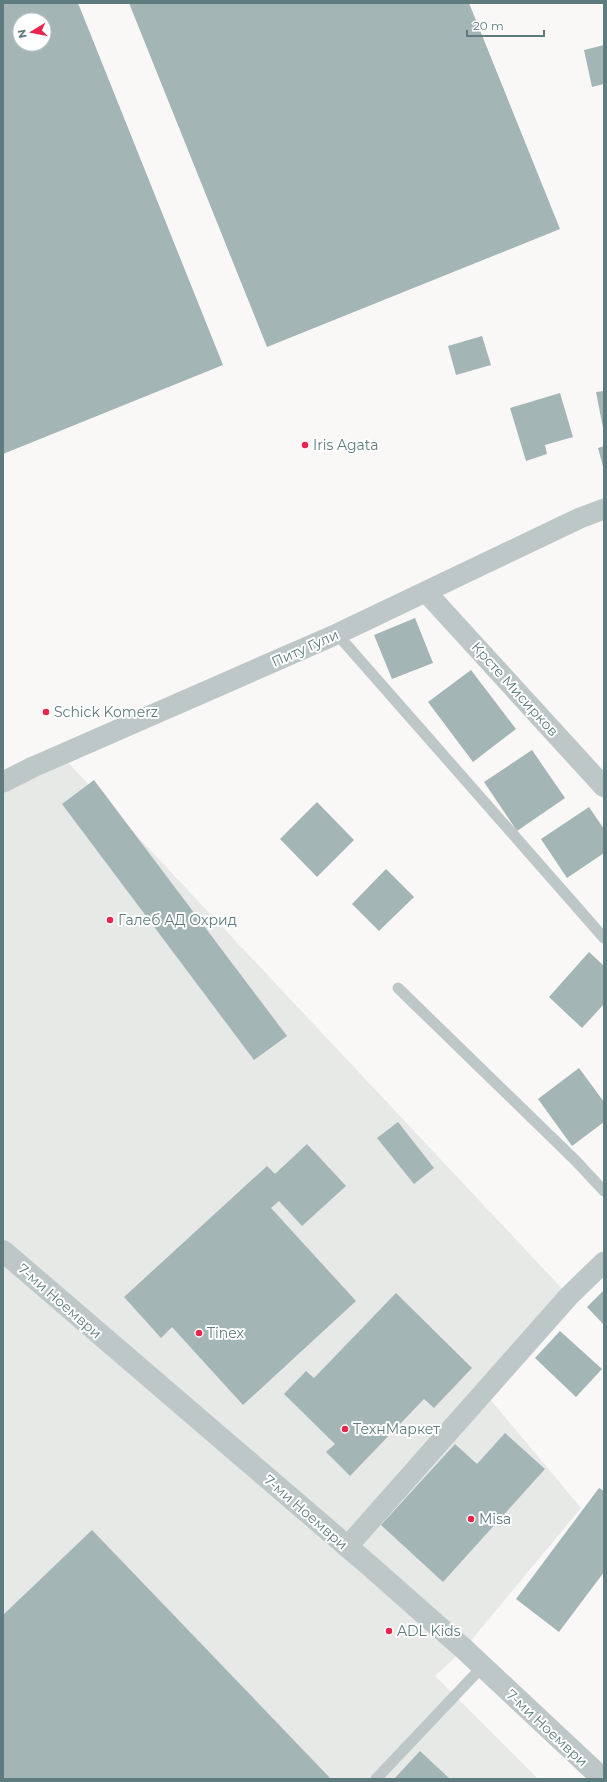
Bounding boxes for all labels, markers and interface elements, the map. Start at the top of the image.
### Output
north arrow [12,12,52,52]
scale bar [467,12,544,38]
text: 20 m [473,18,504,33]
text: N [14,28,30,39]
place label: Iris Agata [313,436,378,454]
marker: Iris Agata [300,440,310,450]
street label: Питу Гули [269,625,341,671]
street label: Крсте Мисирков [468,638,562,740]
place label: Schick Komerz [54,703,158,721]
marker: Schick Komerz [41,707,51,717]
place label: Галеб АД Охрид [118,911,237,929]
marker: Галеб АД Охрид [105,915,115,925]
street label: 7-ми Ноември [14,1260,106,1342]
place label: Tinex [207,1324,245,1342]
marker: Tinex [194,1328,204,1338]
place label: ТехнМаркет [353,1420,440,1438]
marker: ТехнМаркет [340,1424,350,1434]
street label: 7-ми Ноември [260,1471,352,1553]
place label: Misa [479,1510,511,1528]
marker: Misa [466,1514,476,1524]
place label: ADL Kids [397,1622,461,1640]
marker: ADL Kids [384,1626,394,1636]
street label: 7-ми Ноември [502,1686,592,1770]

